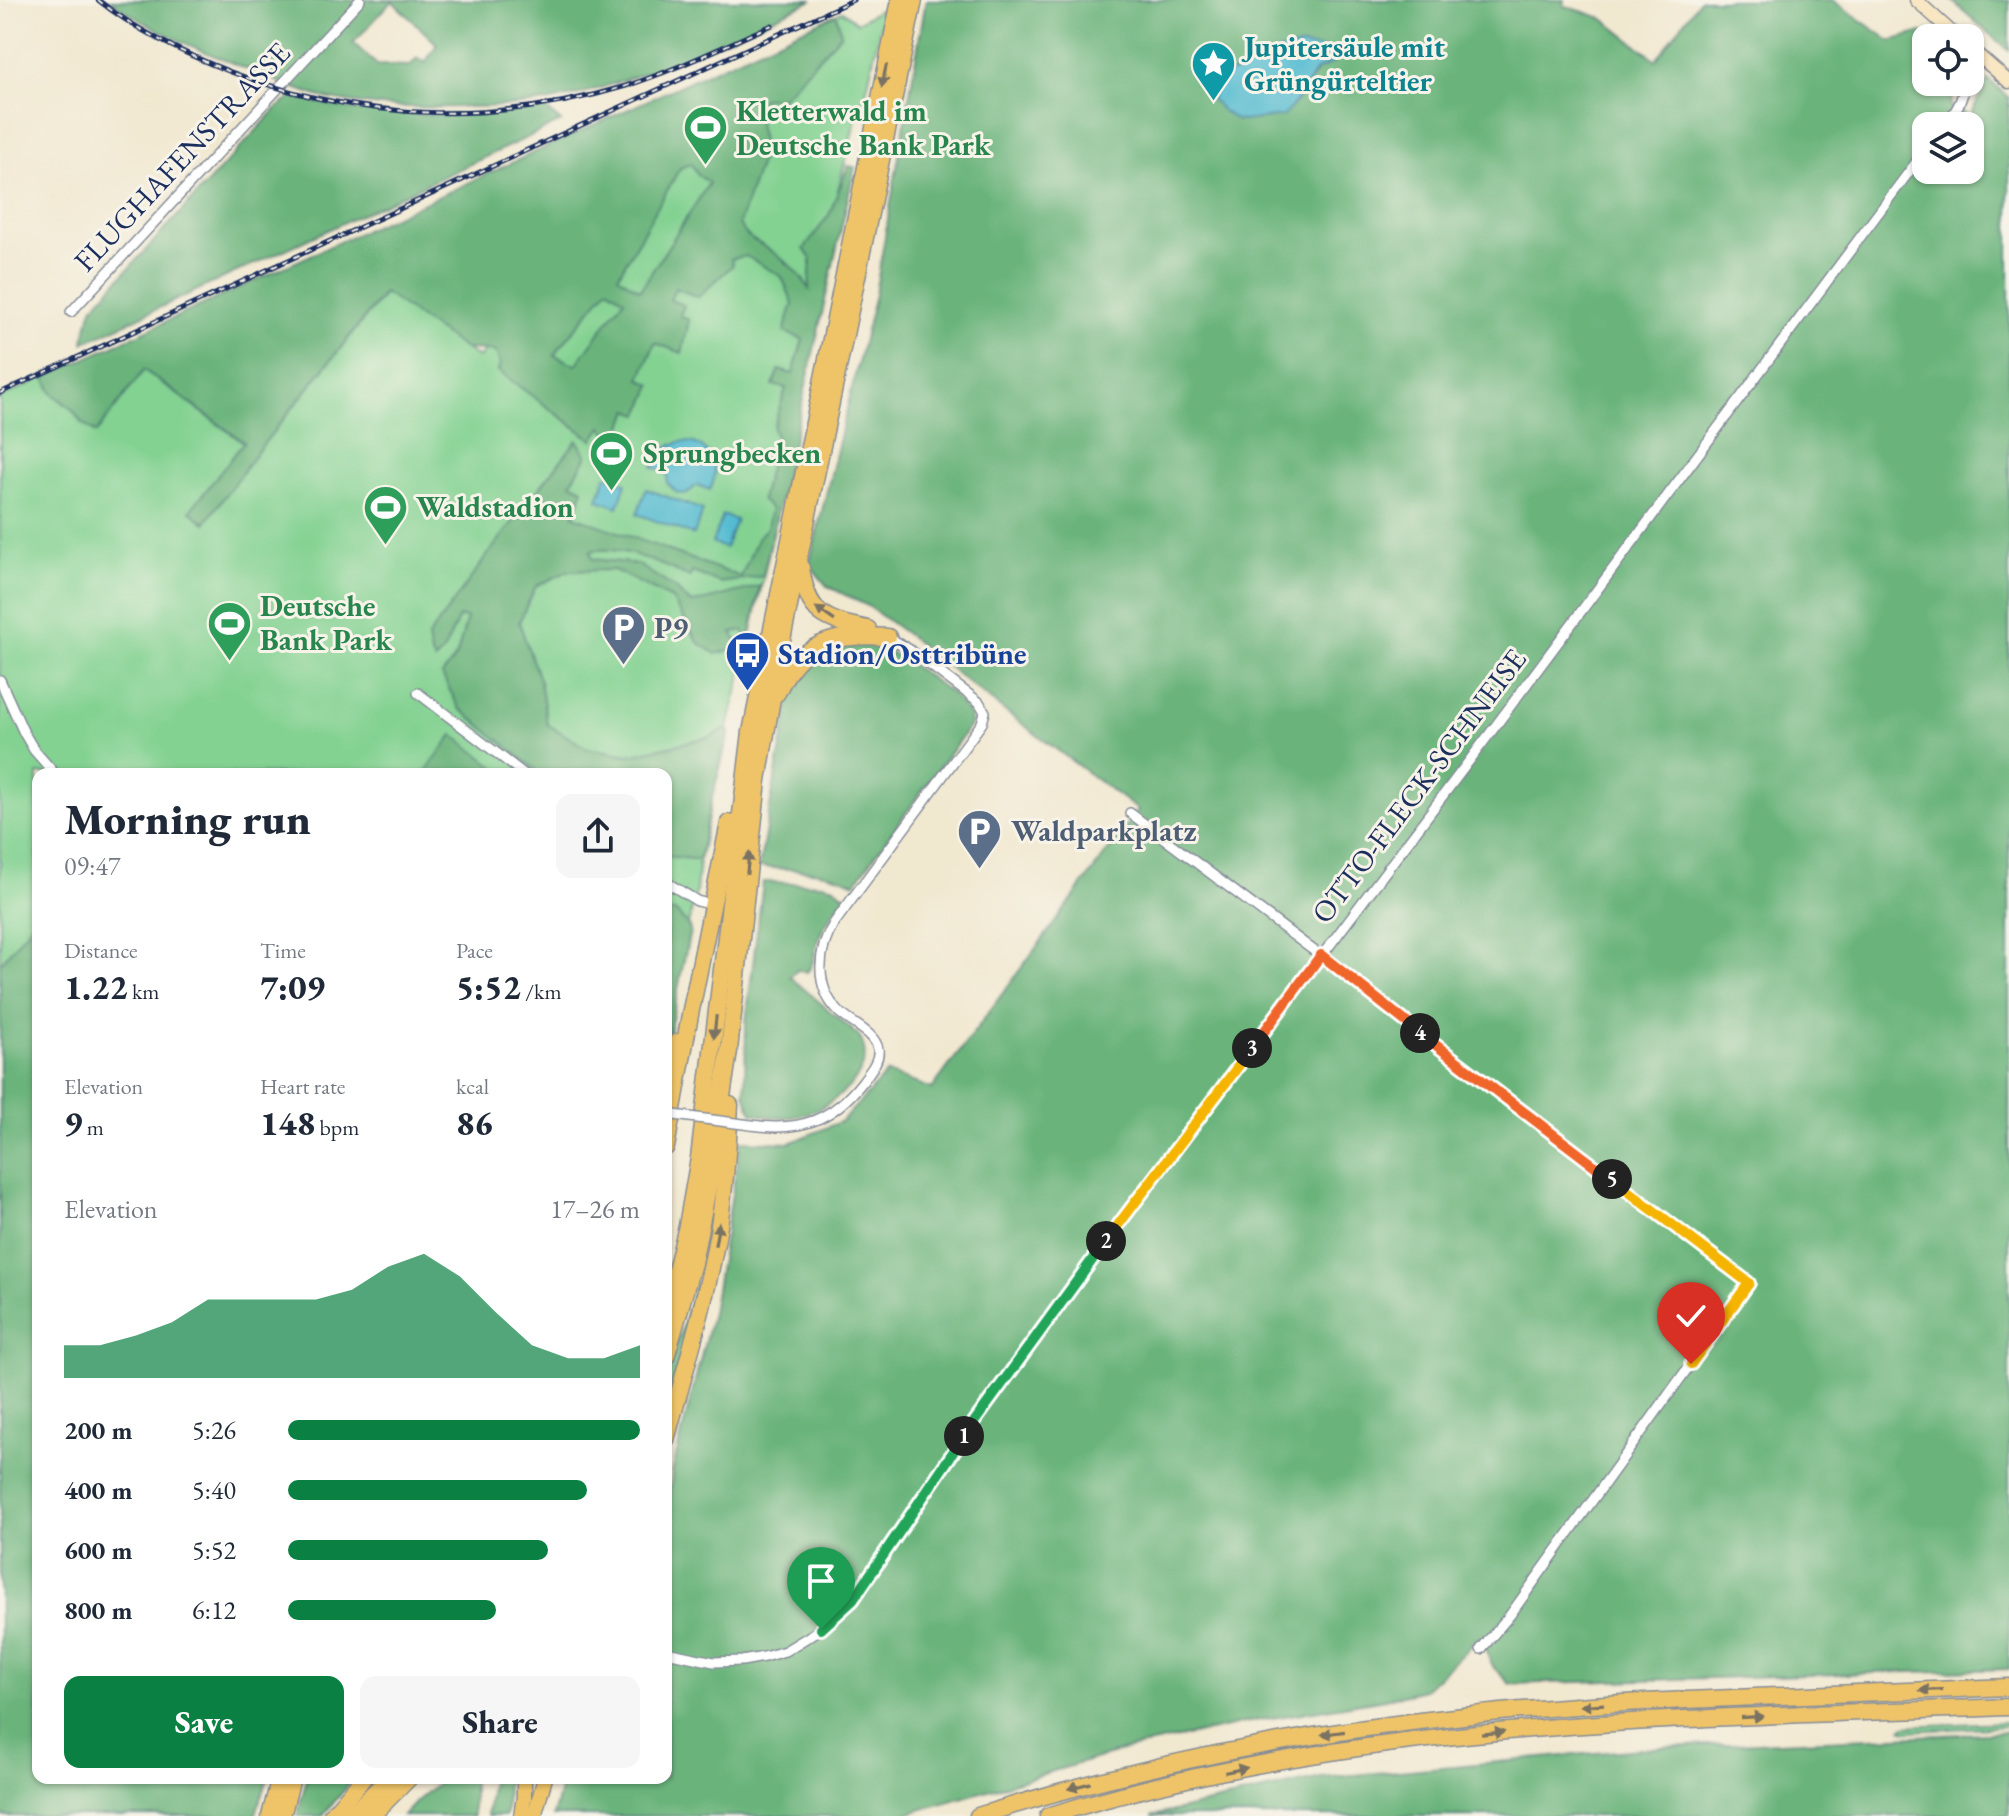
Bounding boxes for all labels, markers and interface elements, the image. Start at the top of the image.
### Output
map controls [1912,24,1984,184]
button: locate [1912,24,1984,96]
place label: Jupitersäule mit Grüngürteltier [1241,27,1446,100]
street label: FLUGHAFENSTRASSE [65,34,298,280]
place icon: Jupitersäule mit Grüngürteltier [1189,40,1237,103]
one-way arrow [877,64,890,89]
place label: Kletterwald im Deutsche Bank Park [736,91,991,164]
sports icon: Kletterwald im Deutsche Bank Park [681,104,729,167]
button: layers [1912,112,1984,184]
sports icon: Sprungbecken [588,429,636,492]
place label: Sprungbecken [643,433,821,472]
sports icon: Waldstadion [361,483,409,546]
place label: Waldstadion [416,487,574,526]
place label: Deutsche Bank Park [260,586,392,659]
sports icon: Deutsche Bank Park [205,599,253,662]
parking icon: P9 [599,604,647,667]
one-way arrow [814,606,836,622]
place label: P9 [654,608,688,647]
bus stop icon: Stadion/Osttribüne [723,630,771,693]
place label: Stadion/Osttribüne [778,634,1027,673]
street label: OTTO-FLECK-SCHNEISE [1303,641,1535,931]
text: Morning run [64,790,311,847]
button: share [556,794,640,878]
parking icon: Waldparkplatz [956,807,1004,870]
place label: Waldparkplatz [1011,811,1197,850]
text: 09:47 [64,849,120,883]
one-way arrow [742,850,755,875]
text: Distance [64,936,137,965]
text: Time [260,936,306,965]
text: Pace [456,936,493,965]
text: 1.22 [64,965,128,1009]
text: 7:09 [260,965,325,1009]
text: 5:52 [456,965,521,1009]
text: km [128,977,159,1006]
text: /km [521,977,562,1006]
pin: 4 [1400,1013,1440,1053]
one-way arrow [709,1015,722,1040]
text: 4 [1414,1018,1426,1047]
pin: 3 [1232,1028,1272,1068]
text: 3 [1246,1033,1258,1062]
text: Elevation [64,1072,143,1101]
text: Heart rate [260,1072,345,1101]
text: kcal [456,1072,489,1101]
text: 9 [64,1101,82,1145]
text: 148 [260,1101,315,1145]
text: 86 [456,1101,493,1145]
text: m [82,1113,104,1142]
text: bpm [315,1113,359,1142]
pin: 5 [1592,1159,1632,1199]
text: 5 [1606,1164,1618,1193]
text: Elevation [64,1192,158,1226]
text: 17–26 m [550,1192,640,1226]
one-way arrow [712,1221,724,1246]
pin: 2 [1086,1221,1126,1261]
text: 2 [1100,1226,1112,1255]
pin [1657,1282,1725,1364]
icon: check [1669,1294,1713,1338]
text: 200 m [64,1413,132,1447]
text: 5:26 [192,1413,236,1447]
pin: 1 [944,1416,984,1456]
text: 1 [958,1421,970,1450]
text: 400 m [64,1473,132,1507]
text: 5:40 [192,1473,236,1507]
text: 600 m [64,1533,132,1567]
text: 5:52 [192,1533,236,1567]
pin [787,1547,855,1629]
icon: arrive [799,1559,843,1603]
text: 800 m [64,1593,132,1627]
text: 6:12 [192,1593,236,1627]
button: Save [64,1676,344,1768]
button: Share [360,1676,640,1768]
one-way arrow [1918,1683,1943,1696]
one-way arrow [1579,1699,1604,1712]
one-way arrow [1740,1710,1765,1723]
one-way arrow [1481,1726,1506,1739]
one-way arrow [1321,1727,1346,1740]
one-way arrow [1223,1763,1248,1776]
one-way arrow [1066,1780,1091,1793]

